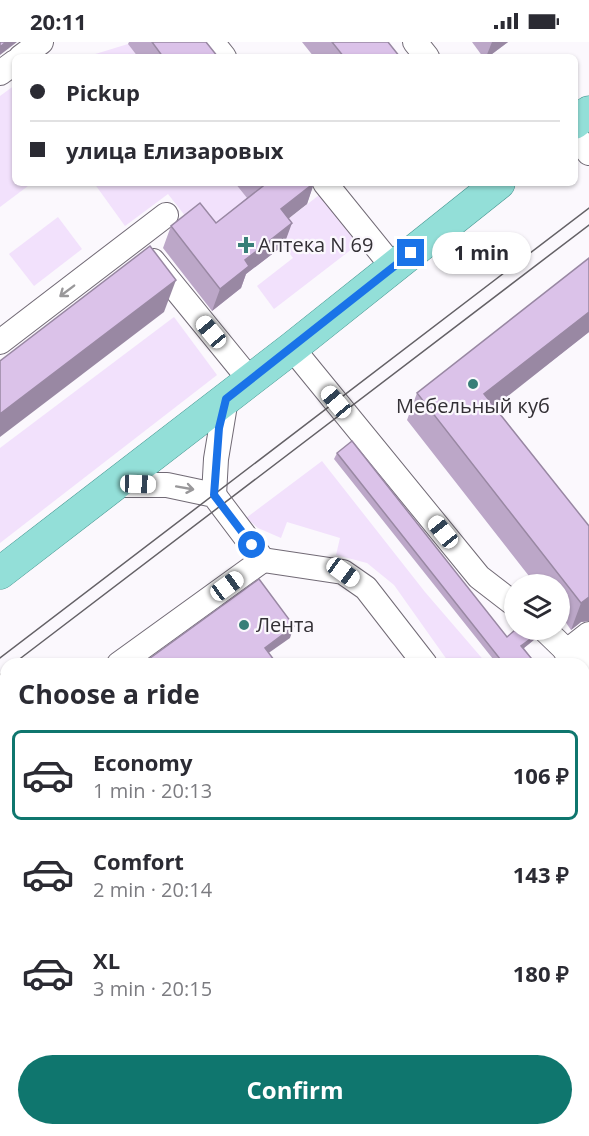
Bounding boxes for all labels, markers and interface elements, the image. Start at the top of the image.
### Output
text: 20:11 [30,6,87,36]
text: Pickup [66,77,140,107]
text: улица Елизаровых [66,135,283,165]
place label: Аптека N 69 [258,231,373,258]
callout: 1 min [432,232,531,274]
marker: Аптека N 69 [239,238,253,252]
route end [397,239,424,266]
text: 1 min [454,239,509,266]
one-way arrow [59,284,75,297]
car [193,312,229,352]
marker: Мебельный куб [466,377,480,391]
car [318,382,354,422]
place label: Мебельный куб [396,392,550,419]
car [120,474,156,494]
one-way arrow [175,483,195,494]
car [425,512,461,552]
route start [238,531,265,558]
car [323,554,363,590]
car [207,568,247,604]
map controls [504,574,570,640]
button: layers [504,574,570,640]
place label: Лента [256,611,314,638]
marker: Лента [237,618,251,632]
text: Choose a ride [18,675,200,712]
text: Economy [93,747,192,777]
icon: car [21,748,75,802]
text: 106 ₽ [513,760,569,790]
text: 1 min · 20:13 [93,777,212,804]
text: Comfort [93,846,184,876]
icon: car [21,847,75,901]
text: 143 ₽ [513,859,569,889]
text: 2 min · 20:14 [93,876,212,903]
text: XL [93,945,120,975]
icon: car [21,946,75,1000]
text: 180 ₽ [513,958,569,988]
text: 3 min · 20:15 [93,975,212,1002]
button: Confirm [18,1055,572,1124]

